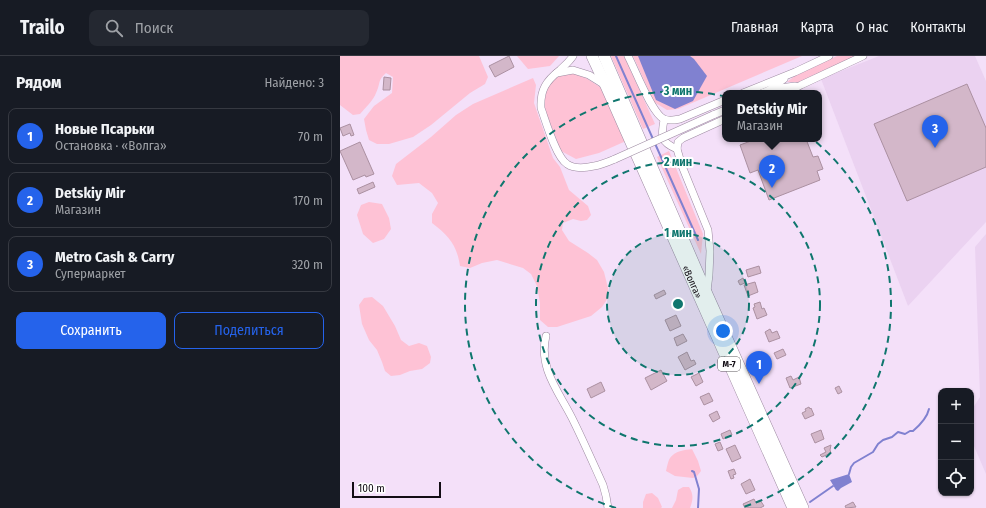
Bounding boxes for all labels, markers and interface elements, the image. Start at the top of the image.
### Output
search box [89,10,369,46]
text: Trailo [20,16,65,39]
icon: search [103,17,125,39]
text: Поиск [135,19,173,37]
text: Главная [731,19,778,36]
text: Карта [800,19,834,36]
text: О нас [856,19,888,36]
text: Контакты [910,19,966,36]
text: Рядом [16,72,61,93]
text: Найдено: 3 [264,75,324,90]
text: 3 мин [663,84,692,98]
popup [722,90,822,142]
text: Detskiy Mir [737,100,807,118]
pin: 3 [922,115,948,148]
text: Магазин [737,118,783,133]
text: Новые Псарьки [55,120,154,138]
text: 1 [27,129,33,144]
text: 70 m [298,129,323,144]
text: Остановка · «Волга» [55,138,167,153]
text: 2 мин [663,155,692,169]
pin: 2 [759,155,785,188]
text: Detskiy Mir [55,184,125,202]
text: 2 [27,193,33,208]
text: 170 m [293,193,323,208]
text: Магазин [55,202,101,217]
text: 1 мин [664,226,692,240]
text: Metro Cash & Carry [55,248,174,266]
text: 3 [27,257,33,272]
text: 320 m [292,257,323,272]
street label: «Волга» [679,264,704,300]
text: Супермаркет [55,266,126,281]
centre of rings [671,297,685,311]
button: Сохранить [16,312,166,349]
button: Поделиться [174,312,324,349]
your location [713,321,733,341]
pin: 1 [746,351,772,384]
road number: М-7 [718,357,740,371]
map controls [938,388,974,496]
button: + [938,388,974,424]
button: − [938,424,974,460]
button: locate [938,460,974,496]
scale bar [352,480,441,499]
text: 100 m [358,482,385,495]

